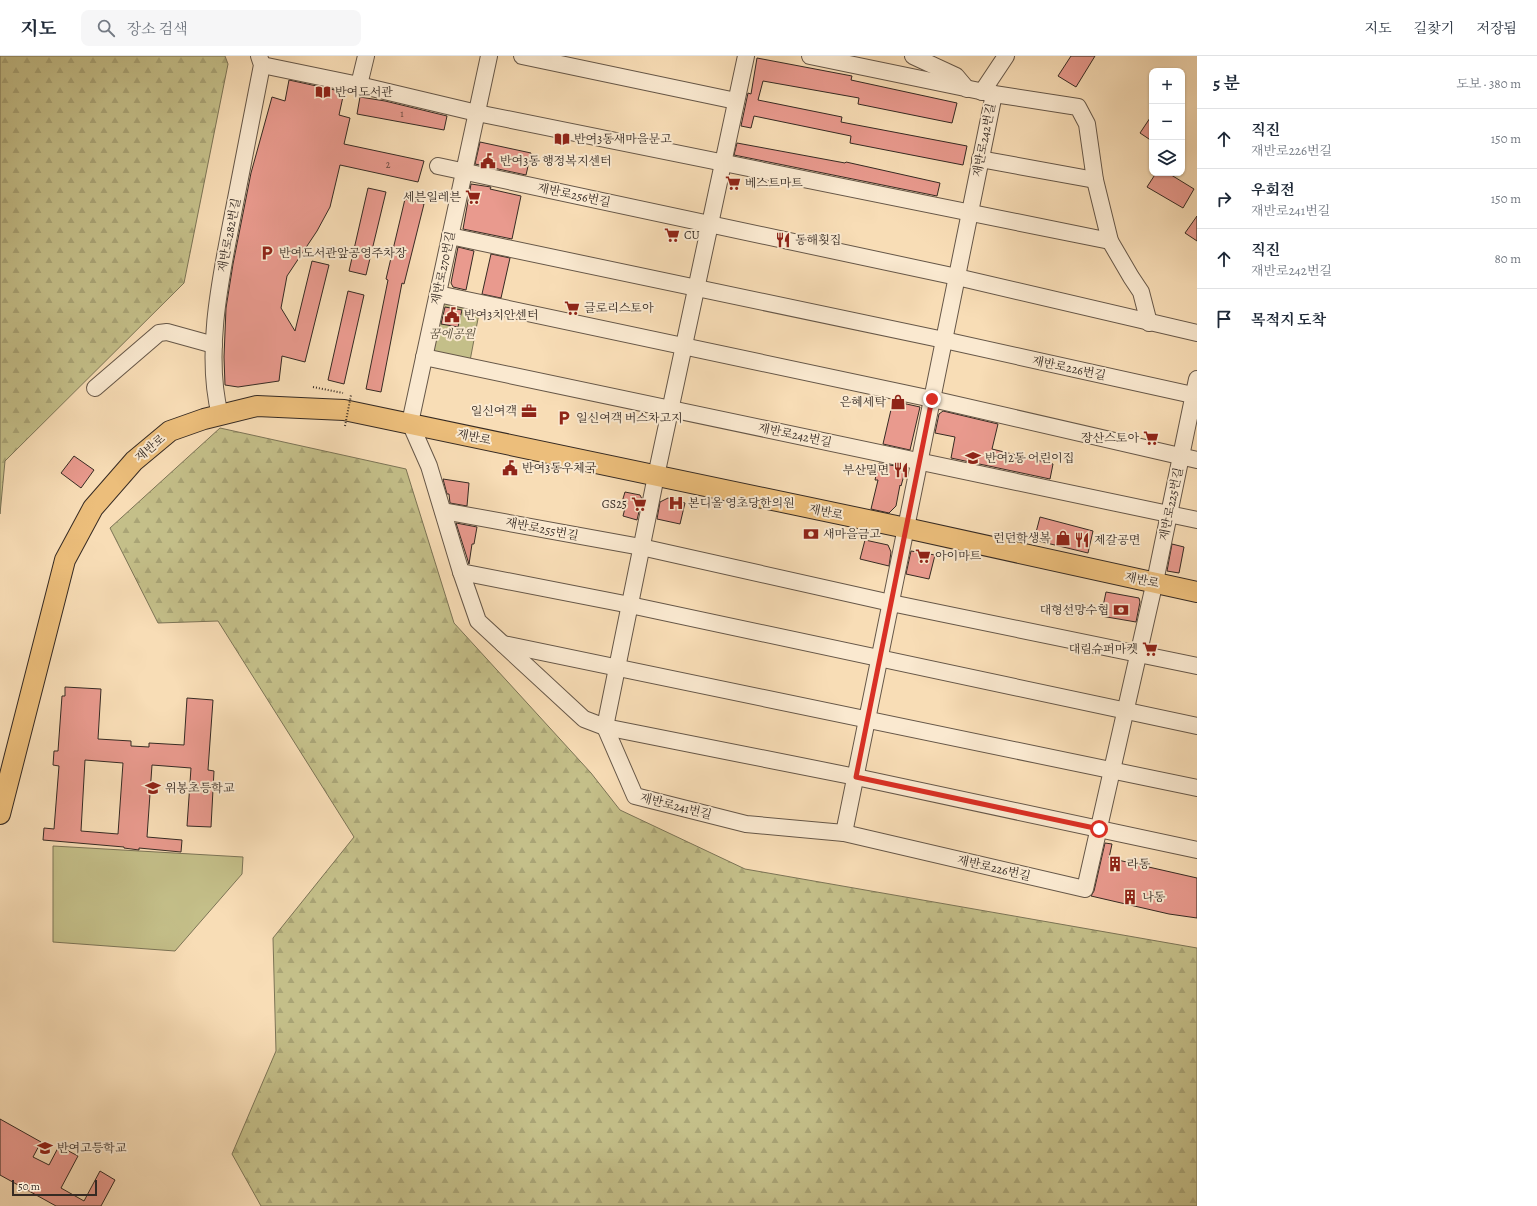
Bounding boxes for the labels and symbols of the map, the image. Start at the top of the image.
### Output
library icon: 반여도서관 [314,83,332,101]
place label: 반여도서관 [335,84,393,100]
street label: 재반로242번길 [969,102,999,178]
house number: 1 [400,107,404,120]
library icon: 반여3동새마을문고 [553,130,571,148]
place label: 반여3동새마을문고 [574,131,672,147]
public building icon: 반여3동 행정복지센터 [479,152,497,170]
place label: 반여3동 행정복지센터 [500,153,612,169]
house number: 2 [386,158,391,171]
supermarket icon: 베스트마트 [724,174,742,192]
place label: 베스트마트 [745,175,803,191]
street label: 재반로256번길 [536,179,612,211]
supermarket icon: 세븐일레븐 [464,188,482,206]
place label: 세븐일레븐 [403,189,461,205]
street label: 재반로282번길 [214,197,244,273]
supermarket icon: CU [663,226,681,244]
place label: CU [684,227,700,243]
street label: 재반로270번길 [427,230,459,306]
restaurant icon: 동해횟집 [774,231,792,249]
place label: 동해횟집 [795,232,841,248]
parking icon: 반여도서관앞공영주차장 [258,244,276,262]
place label: 반여도서관앞공영주차장 [279,245,407,261]
supermarket icon: 글로리스토아 [563,299,581,317]
place label: 글로리스토아 [584,300,654,316]
public building icon: 반여3치안센터 [443,306,461,324]
place label: 반여3치안센터 [464,307,539,323]
park label: 꿈에공원 [429,326,477,342]
street label: 재반로226번길 [1031,352,1107,384]
route end [923,390,941,408]
shop icon: 은혜세탁 [889,393,907,411]
place label: 은혜세탁 [840,394,886,410]
office icon: 일신여객 [520,402,538,420]
place label: 일신여객 [471,403,517,419]
parking icon: 일신여객 버스차고지 [555,409,573,427]
place label: 일신여객 버스차고지 [576,410,683,426]
street label: 재반로242번길 [757,419,833,451]
street label: 재반로 [455,426,493,449]
supermarket icon: 장산스토아 [1142,429,1160,447]
street label: 재반로 [132,430,169,465]
place label: 장산스토아 [1081,430,1139,446]
school or university icon: 반여2동 어린이집 [964,449,982,467]
place label: 반여2동 어린이집 [985,450,1074,466]
public building icon: 반여3동우체국 [501,459,519,477]
place label: 반여3동우체국 [522,460,597,476]
restaurant icon: 부산밀면 [892,461,910,479]
place label: 부산밀면 [843,462,889,478]
street label: 재반로225번길 [1155,466,1187,542]
hospital icon: 본디올 영초당한의원 [667,494,685,512]
supermarket icon: GS25 [630,495,648,513]
place label: 본디올 영초당한의원 [688,495,795,511]
place label: GS25 [602,496,627,512]
street label: 재반로 [807,501,845,524]
street label: 재반로255번길 [504,514,580,544]
bank icon: 새마을금고 [802,525,820,543]
place label: 새마을금고 [823,526,881,542]
shop icon: 런던학생복 [1054,529,1072,547]
place label: 런던학생복 [993,530,1051,546]
restaurant icon: 제갈공면 [1073,531,1091,549]
place label: 제갈공면 [1094,532,1140,548]
supermarket icon: 아이마트 [914,547,932,565]
place label: 아이마트 [935,548,982,564]
street label: 재반로 [1123,569,1161,592]
bank icon: 대형선망수협 [1112,601,1130,619]
place label: 대형선망수협 [1039,602,1109,618]
supermarket icon: 대림슈퍼마켓 [1141,640,1159,658]
place label: 대림슈퍼마켓 [1068,641,1138,657]
school or university icon: 위봉초등학교 [144,779,162,797]
place label: 위봉초등학교 [165,780,235,796]
street label: 재반로241번길 [639,789,713,823]
route start [1090,820,1108,838]
street label: 재반로226번길 [956,852,1032,884]
building icon: 라동 [1106,855,1124,873]
place label: 라동 [1127,856,1151,872]
building icon: 나동 [1121,888,1139,906]
place label: 나동 [1142,889,1166,905]
school or university icon: 반여고등학교 [36,1139,54,1157]
place label: 반여고등학교 [57,1140,127,1156]
scale bar [12,1178,97,1197]

